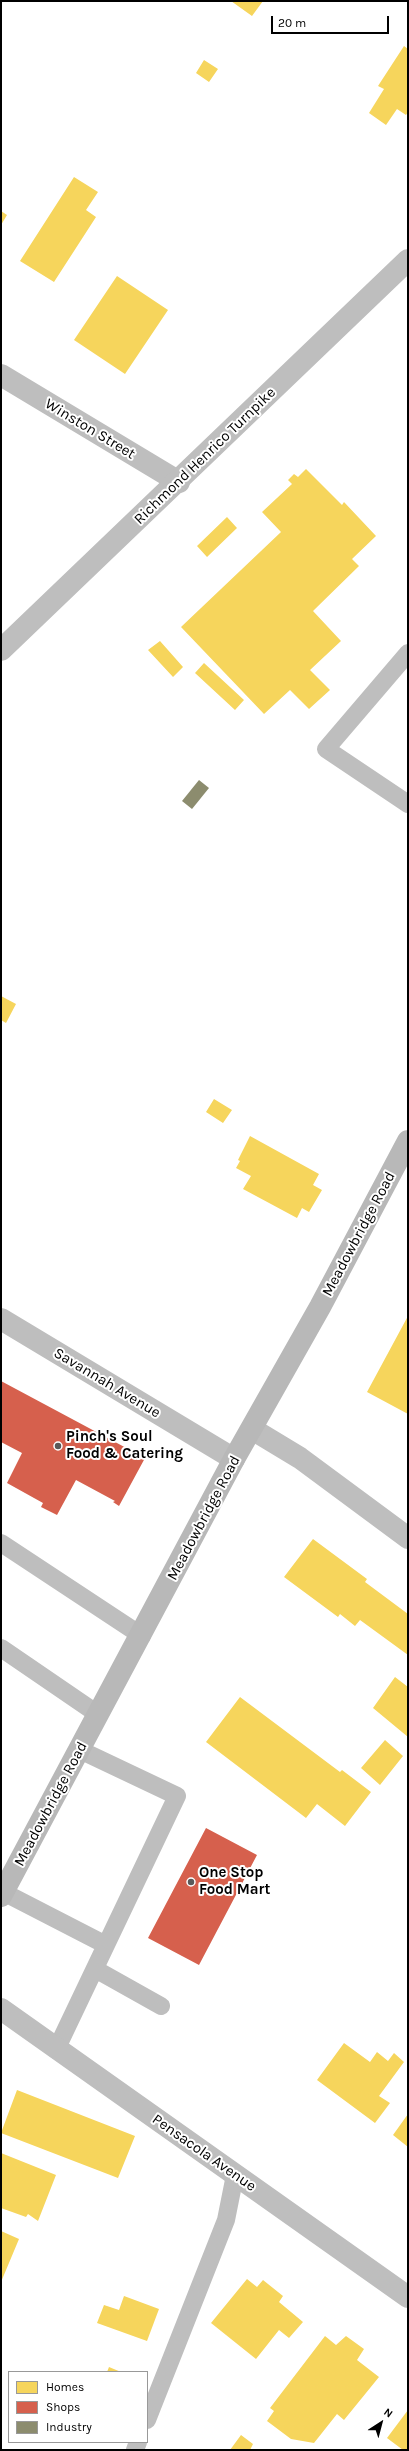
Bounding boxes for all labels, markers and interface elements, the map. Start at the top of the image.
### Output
scale bar [273,8,391,34]
text: 20 m [278,16,306,30]
street label: Richmond Henrico Turnpike [130,384,280,528]
street label: Winston Street [41,395,139,463]
street label: Meadowbridge Road [319,1169,399,1299]
street label: Savannah Avenue [50,1344,164,1422]
place label: Pinch's Soul Food & Catering [66,1428,183,1463]
marker: Pinch's Soul Food & Catering [53,1441,63,1451]
street label: Meadowbridge Road [164,1453,244,1583]
street label: Meadowbridge Road [11,1739,91,1869]
place label: One Stop Food Mart [199,1864,270,1899]
marker: One Stop Food Mart [186,1877,196,1887]
street label: Pensacola Avenue [149,2110,259,2196]
legend [8,2371,148,2443]
text: Homes [46,2380,84,2394]
text: Shops [46,2400,80,2414]
north arrow [361,2403,401,2443]
text: N [381,2405,395,2420]
text: Industry [46,2420,92,2434]

